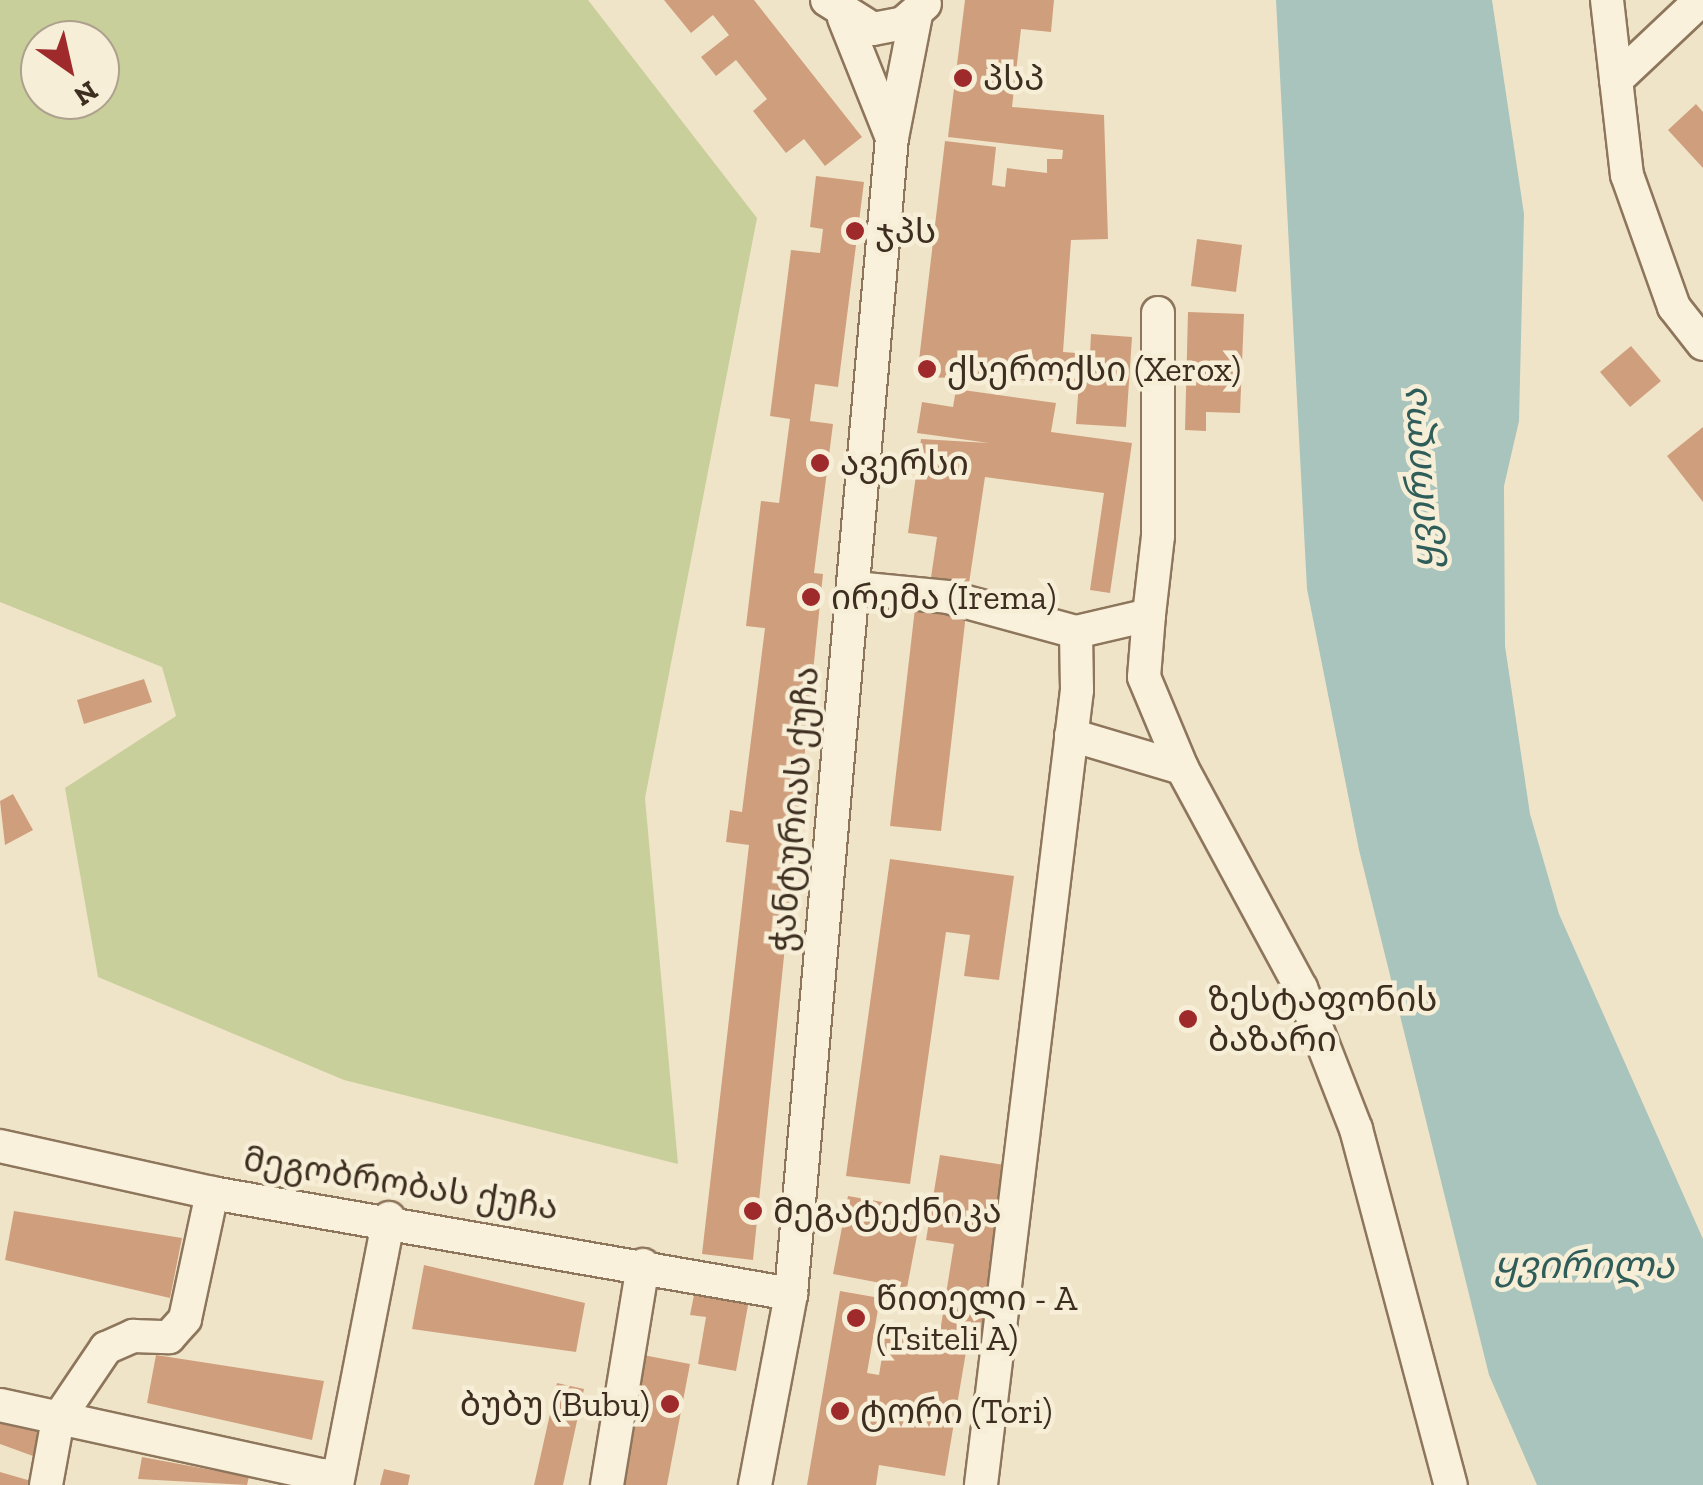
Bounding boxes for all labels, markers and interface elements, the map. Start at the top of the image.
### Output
north arrow [20,20,120,120]
place label: პსპ [983,57,1044,99]
marker: პსპ [952,67,974,89]
text: N [68,74,104,113]
place label: ჯპს [875,210,936,252]
marker: ჯპს [844,220,866,242]
place label: ქსეროქსი (Xerox) [947,348,1240,390]
marker: ქსეროქსი (Xerox) [916,358,938,380]
water label: ყვირილა [1391,387,1449,571]
place label: ავერსი [840,442,969,484]
marker: ავერსი [809,452,831,474]
place label: ირემა (Irema) [831,576,1055,618]
marker: ირემა (Irema) [800,586,822,608]
street label: ჭანტურიას ქუჩა [761,664,827,954]
place label: ზესტაფონის ბაზარი [1208,978,1437,1060]
marker: ზესტაფონის ბაზარი [1177,1008,1199,1030]
street label: მეგობრობას ქუჩა [241,1137,561,1229]
place label: მეგატექნიკა [773,1190,1002,1232]
marker: მეგატექნიკა [742,1200,764,1222]
water label: ყვირილა [1494,1243,1674,1289]
place label: წითელი - A (Tsiteli A) [876,1277,1077,1359]
marker: წითელი - A (Tsiteli A) [845,1307,867,1329]
place label: ბუბუ (Bubu) [461,1383,650,1425]
place label: ტორი (Tori) [860,1390,1052,1432]
marker: ბუბუ (Bubu) [659,1393,681,1415]
marker: ტორი (Tori) [829,1400,851,1422]

